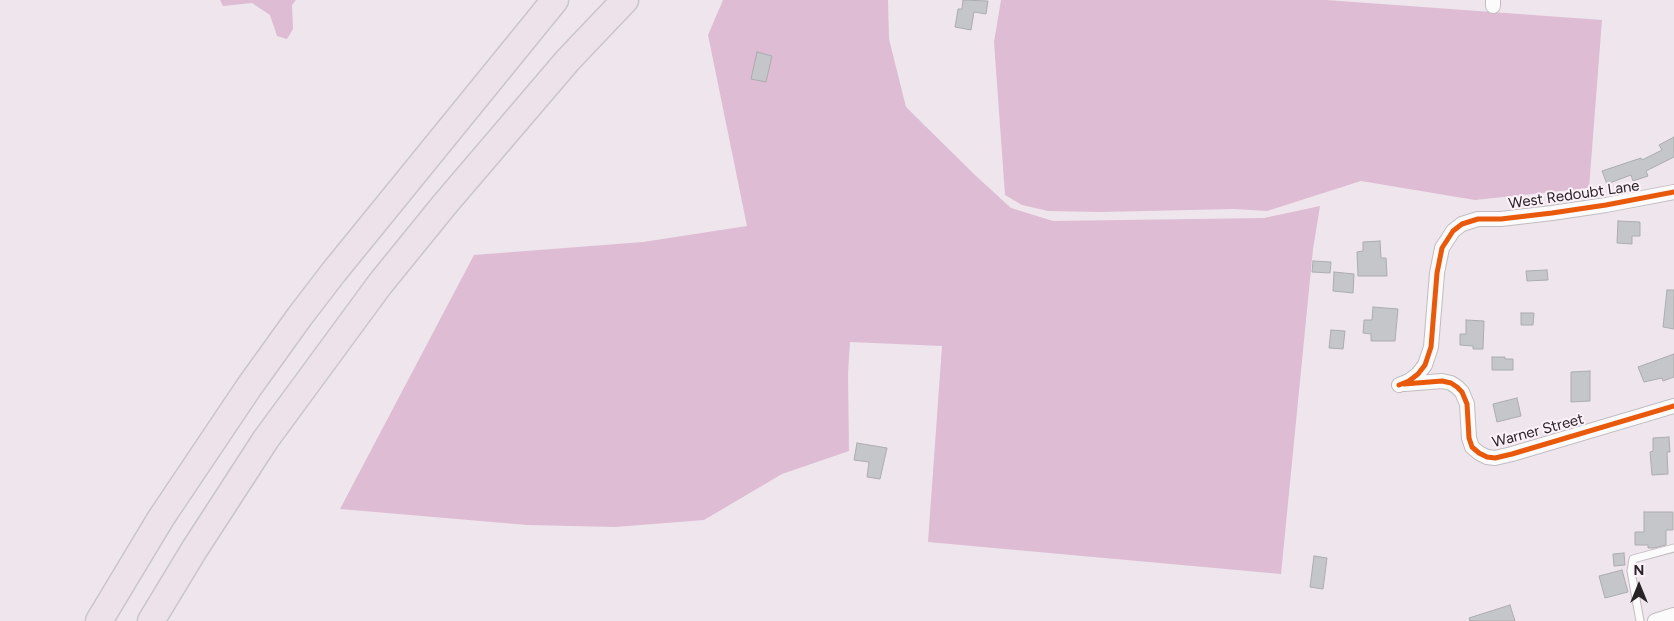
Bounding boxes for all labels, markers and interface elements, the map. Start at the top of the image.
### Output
street label: West Redoubt Lane [1507,177,1641,213]
street label: Warner Street [1490,410,1586,452]
north arrow [1614,561,1664,611]
text: N [1634,562,1644,579]

